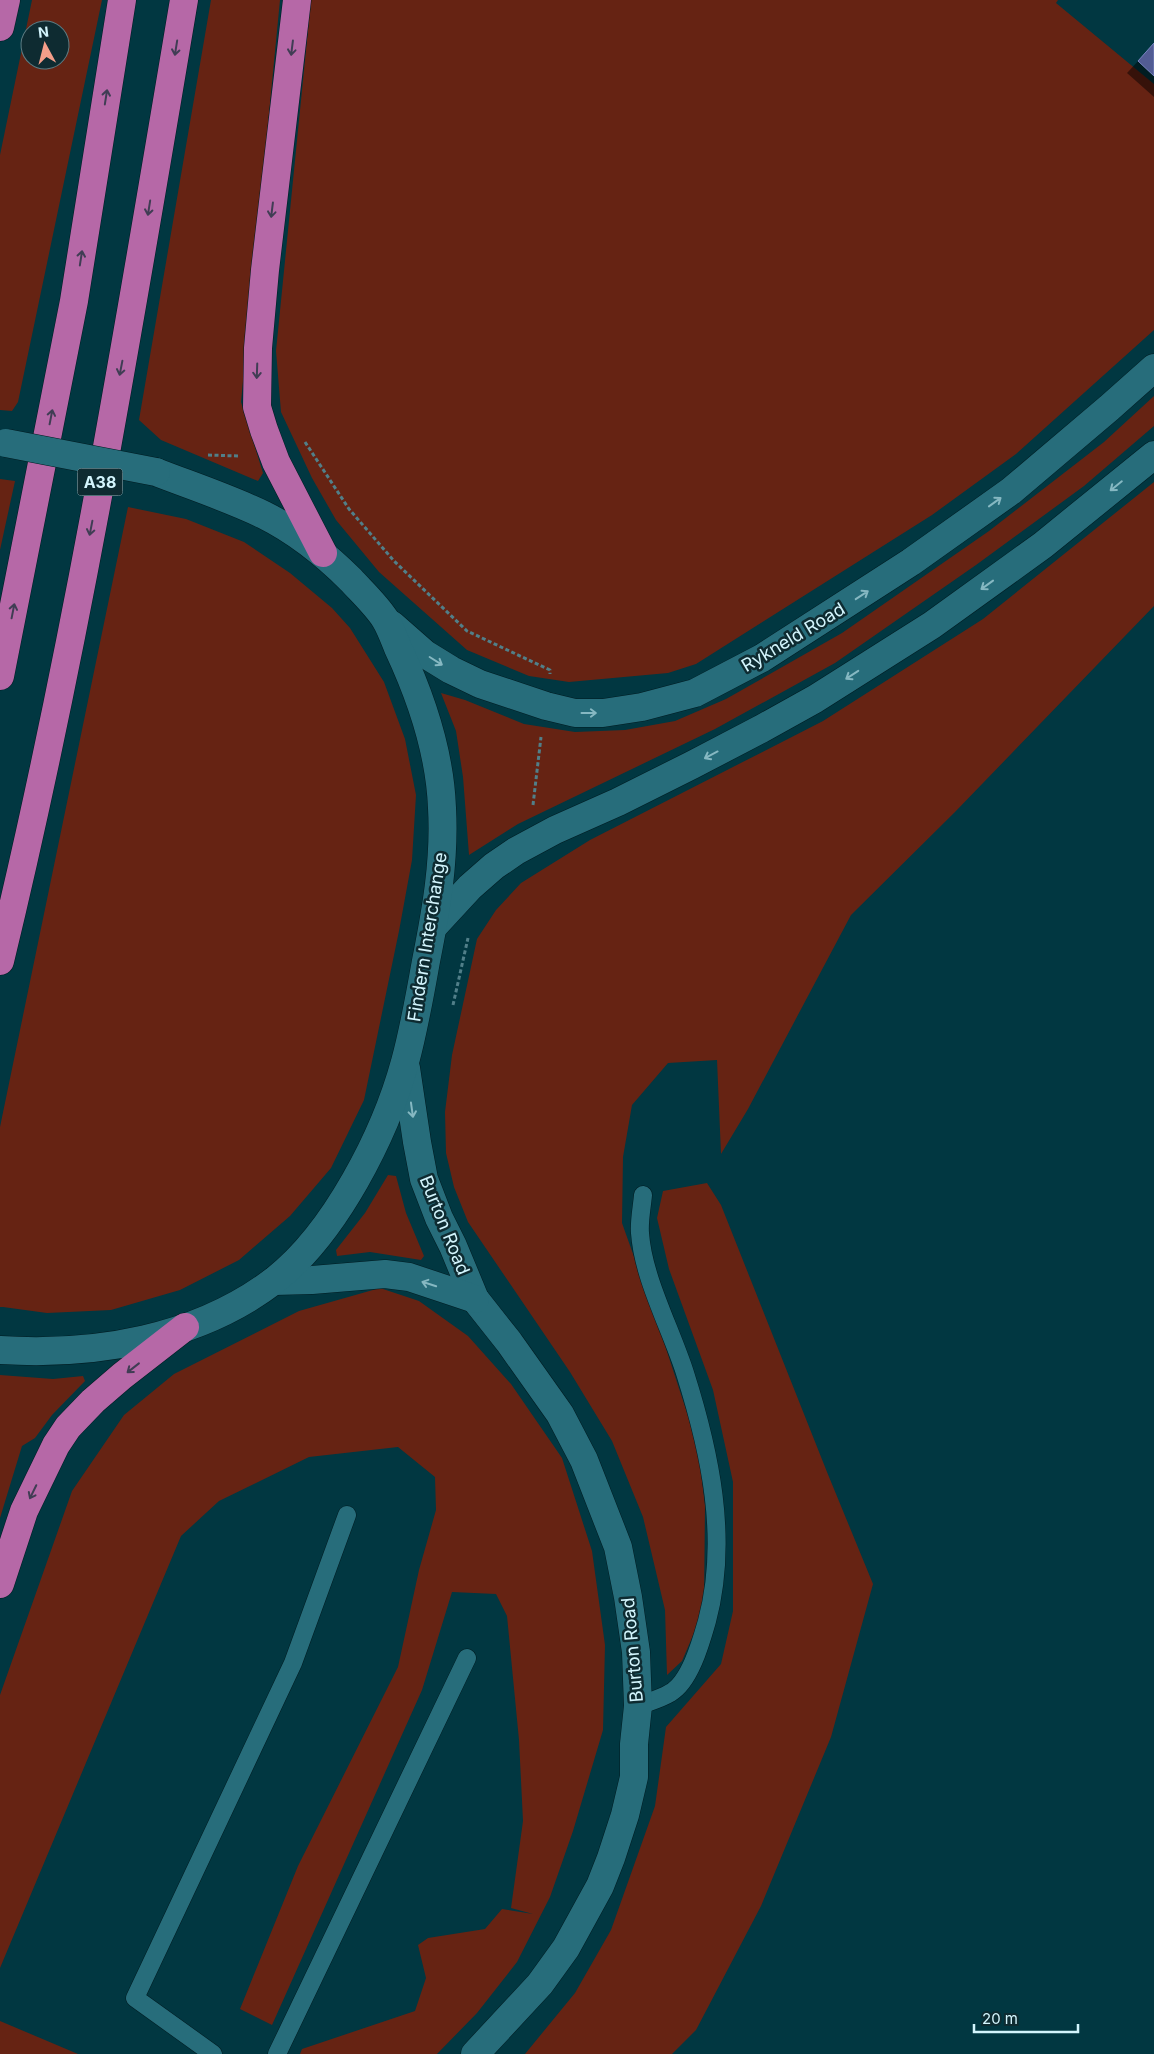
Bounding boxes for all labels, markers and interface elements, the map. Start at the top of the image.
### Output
north arrow [20,20,70,70]
text: N [37,23,50,41]
one-way arrow [170,40,180,56]
one-way arrow [287,40,297,56]
one-way arrow [102,90,112,106]
one-way arrow [144,200,154,216]
one-way arrow [267,201,277,217]
one-way arrow [76,250,86,266]
one-way arrow [116,360,126,376]
one-way arrow [252,363,262,379]
one-way arrow [47,410,57,426]
road number: A38 [78,468,122,496]
one-way arrow [1110,481,1123,492]
one-way arrow [988,496,1001,507]
one-way arrow [86,520,95,536]
one-way arrow [980,580,994,590]
one-way arrow [855,589,869,600]
street label: Rykneld Road [738,598,848,676]
one-way arrow [9,604,18,620]
one-way arrow [429,656,443,666]
one-way arrow [846,671,860,681]
one-way arrow [580,708,596,718]
one-way arrow [704,751,719,760]
street label: Findern Interchange [403,851,451,1023]
one-way arrow [407,1101,417,1117]
street label: Burton Road [416,1172,474,1278]
one-way arrow [422,1279,437,1288]
one-way arrow [127,1362,140,1373]
one-way arrow [28,1484,37,1499]
street label: Burton Road [617,1597,647,1703]
scale bar [974,2002,1078,2034]
text: 20 m [982,2009,1018,2028]

